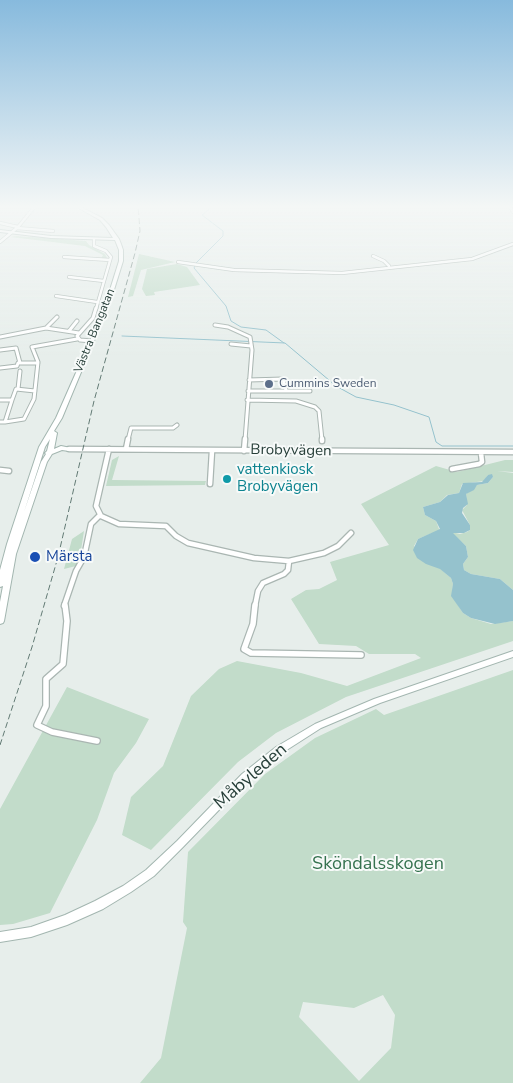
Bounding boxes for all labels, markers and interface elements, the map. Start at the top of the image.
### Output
street label: Västra Bangatan [72,287,118,375]
place label: Cummins Sweden [279,377,377,391]
marker: Cummins Sweden [263,378,275,390]
street label: Brobyvägen [250,441,332,461]
place label: vattenkiosk Brobyvägen [237,461,318,496]
marker: vattenkiosk Brobyvägen [221,473,233,485]
place label: Märsta [46,548,92,566]
marker: Märsta [28,550,42,564]
street label: Måbyleden [210,739,292,815]
park label: Sköndalsskogen [312,854,444,876]

